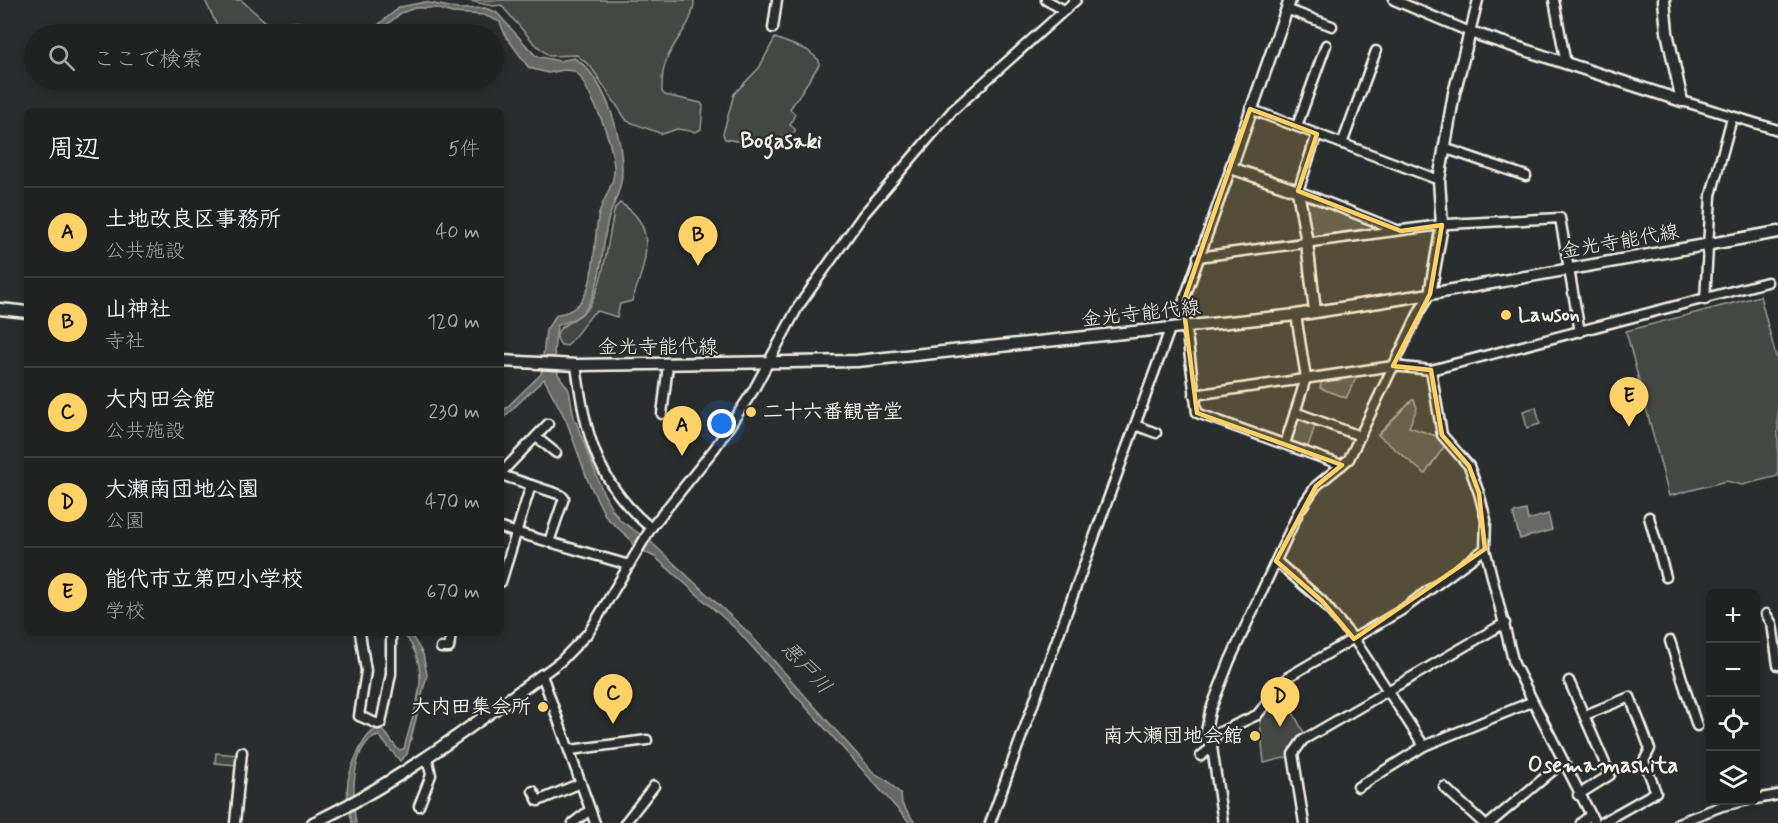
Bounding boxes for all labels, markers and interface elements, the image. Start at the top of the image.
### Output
search box [24,24,504,90]
icon: search [45,41,78,74]
text: ここで検索 [93,46,203,74]
district label: Bogasaki [740,128,822,160]
text: 周辺 [48,133,100,167]
text: 5件 [448,136,480,163]
text: 土地改良区事務所 [105,206,281,234]
pin: B [678,216,718,266]
street label: 金光寺能代線 [1559,218,1681,266]
text: A [61,219,74,246]
text: 40 m [436,219,480,246]
text: 公共施設 [105,238,185,265]
street label: 金光寺能代線 [1080,294,1202,334]
text: 山神社 [105,296,171,324]
place label: Lawson [1518,302,1580,329]
marker: Lawson [1499,308,1513,322]
text: B [61,309,74,336]
text: 120 m [427,309,480,336]
text: 寺社 [105,328,145,355]
street label: 金光寺能代線 [598,334,718,361]
pin: E [1610,378,1648,427]
text: 大内田会館 [105,386,215,414]
text: C [60,399,75,426]
text: 230 m [428,399,480,426]
place label: 二十六番観音堂 [763,399,903,426]
marker: 二十六番観音堂 [744,405,758,419]
pin: A [662,406,702,456]
your location [707,409,736,438]
text: 公共施設 [105,418,185,445]
text: 大瀬南団地公園 [105,476,259,504]
text: D [61,489,74,516]
text: 470 m [425,489,480,516]
text: 公園 [105,508,145,535]
text: 能代市立第四小学校 [105,566,303,594]
text: E [62,579,73,606]
text: 670 m [426,579,480,606]
map controls [1706,589,1760,805]
button: + [1706,589,1760,643]
text: 学校 [105,598,145,625]
water label: 悪戸川 [774,635,838,701]
button: − [1706,643,1760,697]
pin: C [594,674,632,724]
pin: D [1260,678,1300,727]
place label: 大内田集会所 [411,694,531,721]
button: locate [1706,697,1760,751]
marker: 大内田集会所 [536,700,550,714]
place label: 南大瀬団地会館 [1103,723,1243,750]
marker: 南大瀬団地会館 [1248,729,1262,743]
button: layers [1706,751,1760,805]
district label: Osemamashita [1528,752,1678,780]

